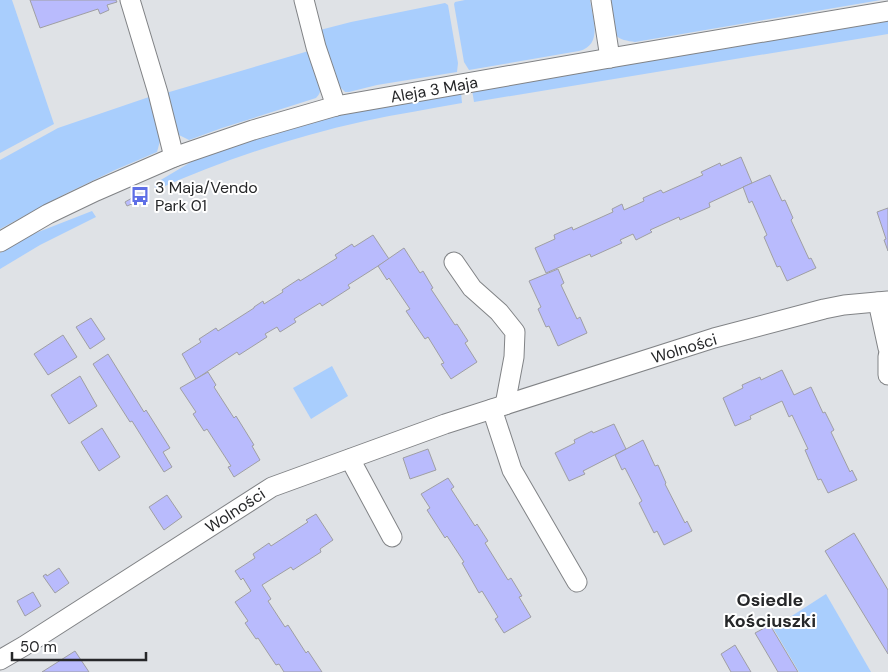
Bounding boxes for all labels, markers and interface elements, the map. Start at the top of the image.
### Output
street label: Aleja 3 Maja [389,71,480,108]
place label: 3 Maja/Vendo Park 01 [155,177,258,216]
bus stop icon: 3 Maja/Vendo Park 01 [129,185,151,207]
street label: Wolności [649,329,719,368]
street label: Wolności [201,483,269,538]
district label: Osiedle Kościuszki [724,588,816,633]
scale bar [12,630,146,662]
text: 50 m [20,637,57,657]

